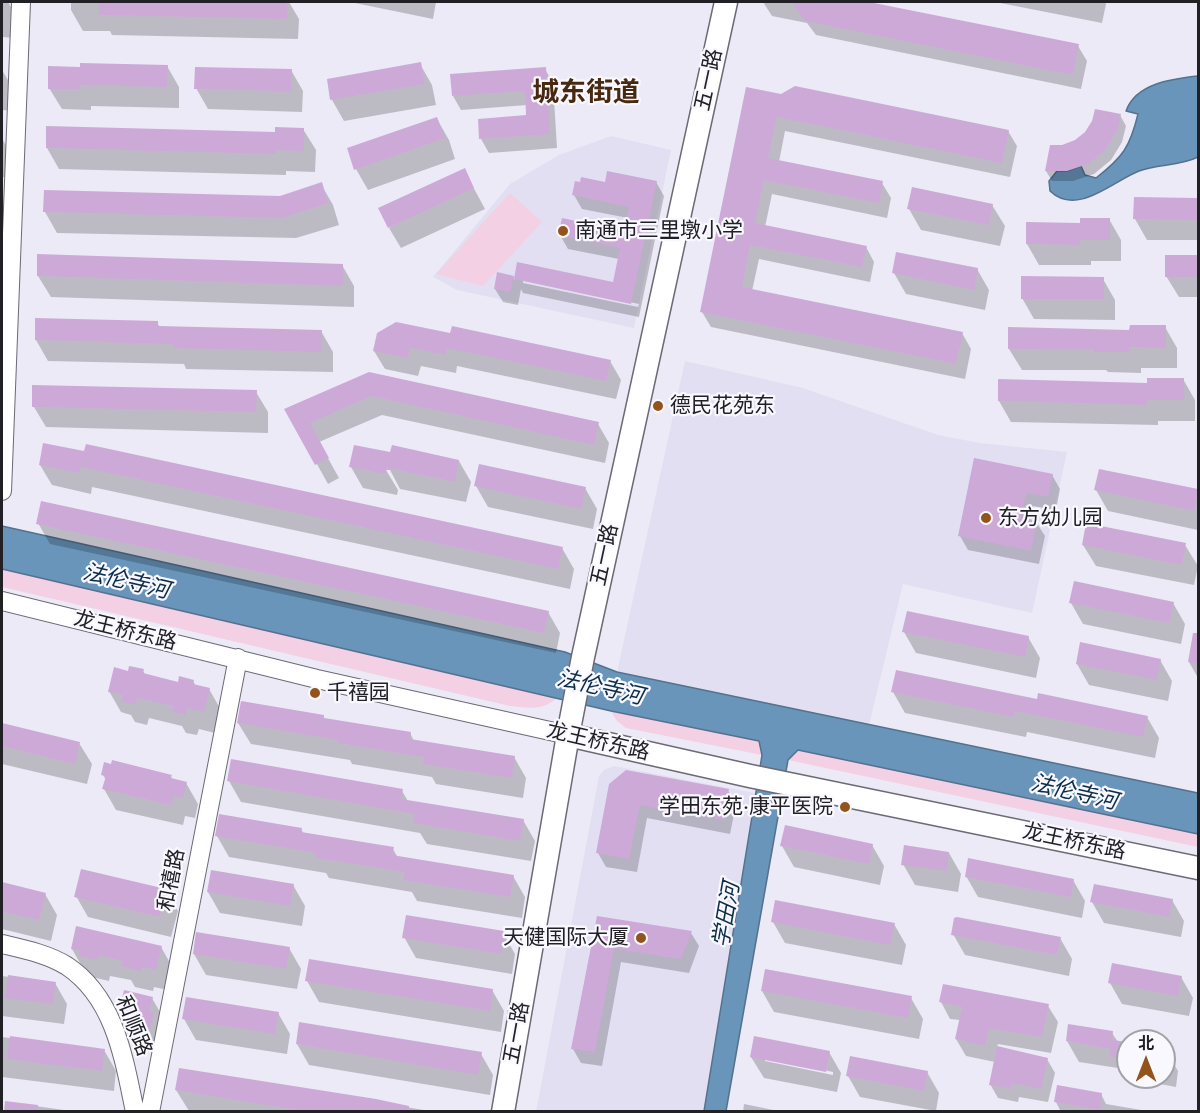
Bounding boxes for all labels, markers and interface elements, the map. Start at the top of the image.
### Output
street label: 五一路 [690,47,728,113]
district label: 城东街道 [532,77,640,109]
place label: 南通市三里墩小学 [575,218,743,244]
marker: 南通市三里墩小学 [556,224,570,238]
place label: 德民花苑东 [670,393,775,419]
marker: 德民花苑东 [651,399,665,413]
place label: 东方幼儿园 [998,505,1103,531]
marker: 东方幼儿园 [979,511,993,525]
street label: 五一路 [586,522,624,588]
water label: 法伦寺河 [80,559,172,605]
street label: 龙王桥东路 [71,606,179,656]
water label: 法伦寺河 [554,665,646,711]
place label: 千禧园 [327,680,390,706]
marker: 千禧园 [308,686,322,700]
street label: 龙王桥东路 [544,718,652,766]
water label: 法伦寺河 [1028,770,1120,816]
place label: 学田东苑·康平医院 [659,794,833,820]
marker: 学田东苑·康平医院 [838,800,852,814]
street label: 龙王桥东路 [1020,819,1128,865]
street label: 和禧路 [154,847,190,913]
water label: 学田河 [708,880,746,950]
place label: 天健国际大厦 [503,925,629,951]
marker: 天健国际大厦 [634,931,648,945]
street label: 和顺路 [110,992,156,1060]
street label: 五一路 [499,1000,535,1066]
north arrow [1116,1029,1176,1089]
text: 北 [1138,1033,1154,1053]

